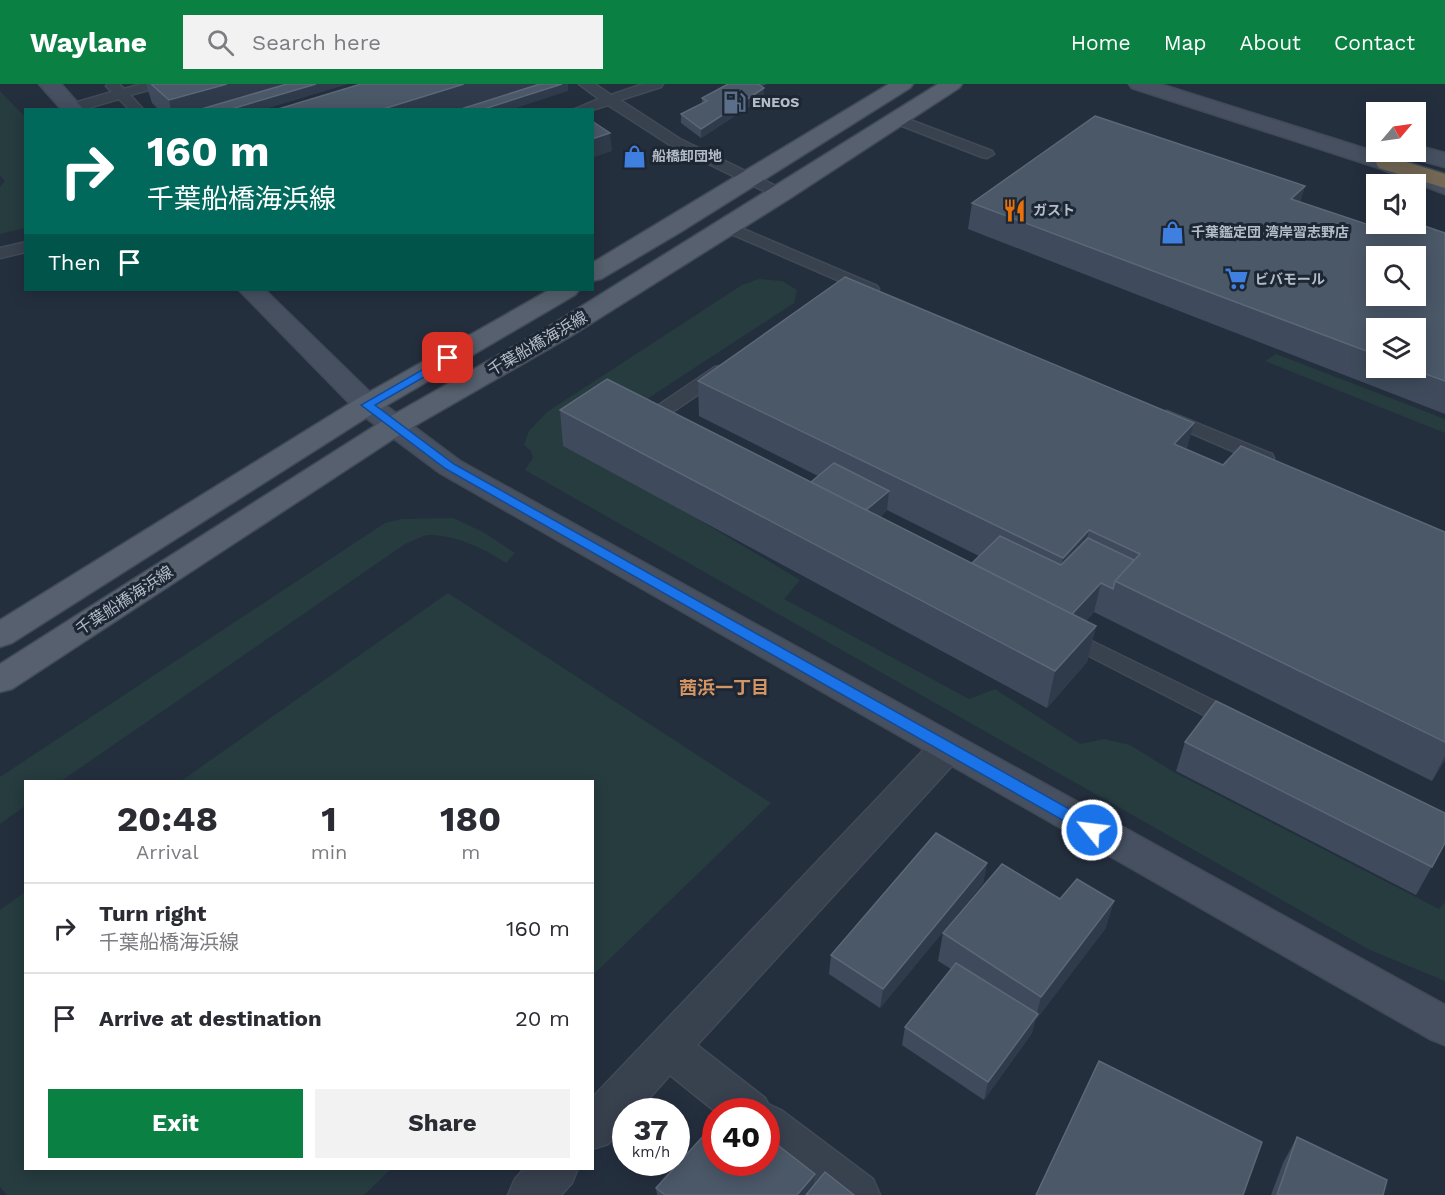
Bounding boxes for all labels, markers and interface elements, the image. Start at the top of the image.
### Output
search box [183,15,603,69]
text: Waylane [30,26,147,59]
icon: search [204,26,237,59]
text: Search here [252,30,381,55]
text: Home [1071,30,1131,55]
text: Map [1164,30,1207,55]
text: About [1240,30,1301,55]
text: Contact [1334,30,1415,55]
fuel station icon: ENEOS [721,89,747,115]
place label: ENEOS [752,94,799,110]
north arrow [1366,102,1426,162]
map controls [1366,102,1426,378]
text: 160 m [147,127,270,176]
icon: right [48,132,126,210]
shop icon: 船橋卸団地 [621,143,647,169]
place label: 船橋卸団地 [652,148,722,164]
button: sound [1366,174,1426,234]
text: 千葉船橋海浜線 [147,183,336,215]
restaurant icon: ガスト [1002,197,1028,223]
place label: ガスト [1033,202,1075,218]
shop icon: 千葉鑑定団 湾岸習志野店 [1160,219,1186,245]
place label: 千葉鑑定団 湾岸習志野店 [1191,224,1349,240]
icon: arrive [113,246,146,279]
button: search [1366,246,1426,306]
text: Then [48,250,101,275]
supermarket icon: ビバモール [1224,266,1250,292]
place label: ビバモール [1255,271,1325,287]
street label: 千葉船橋海浜線 [484,307,591,380]
button: layers [1366,318,1426,378]
pin [422,332,473,383]
icon: arrive [431,341,464,374]
street label: 千葉船橋海浜線 [72,562,176,639]
district label: 茜浜一丁目 [679,677,769,698]
text: 20:48 [117,798,218,840]
text: 1 [321,798,337,840]
text: 180 [440,798,501,840]
position arrow [1060,798,1124,862]
text: Arrival [136,840,199,864]
text: min [311,840,347,864]
text: m [461,840,480,864]
text: Turn right [99,901,206,926]
icon: right [48,912,81,945]
text: 160 m [506,916,570,941]
text: 千葉船橋海浜線 [99,930,239,954]
icon: arrive [48,1002,81,1035]
text: Arrive at destination [99,1006,322,1031]
text: 20 m [515,1006,570,1031]
button: Exit [48,1089,303,1158]
button: Share [315,1089,570,1158]
speed limit sign: 40 [702,1098,780,1176]
text: 37 [633,1112,669,1147]
text: km/h [632,1143,670,1161]

